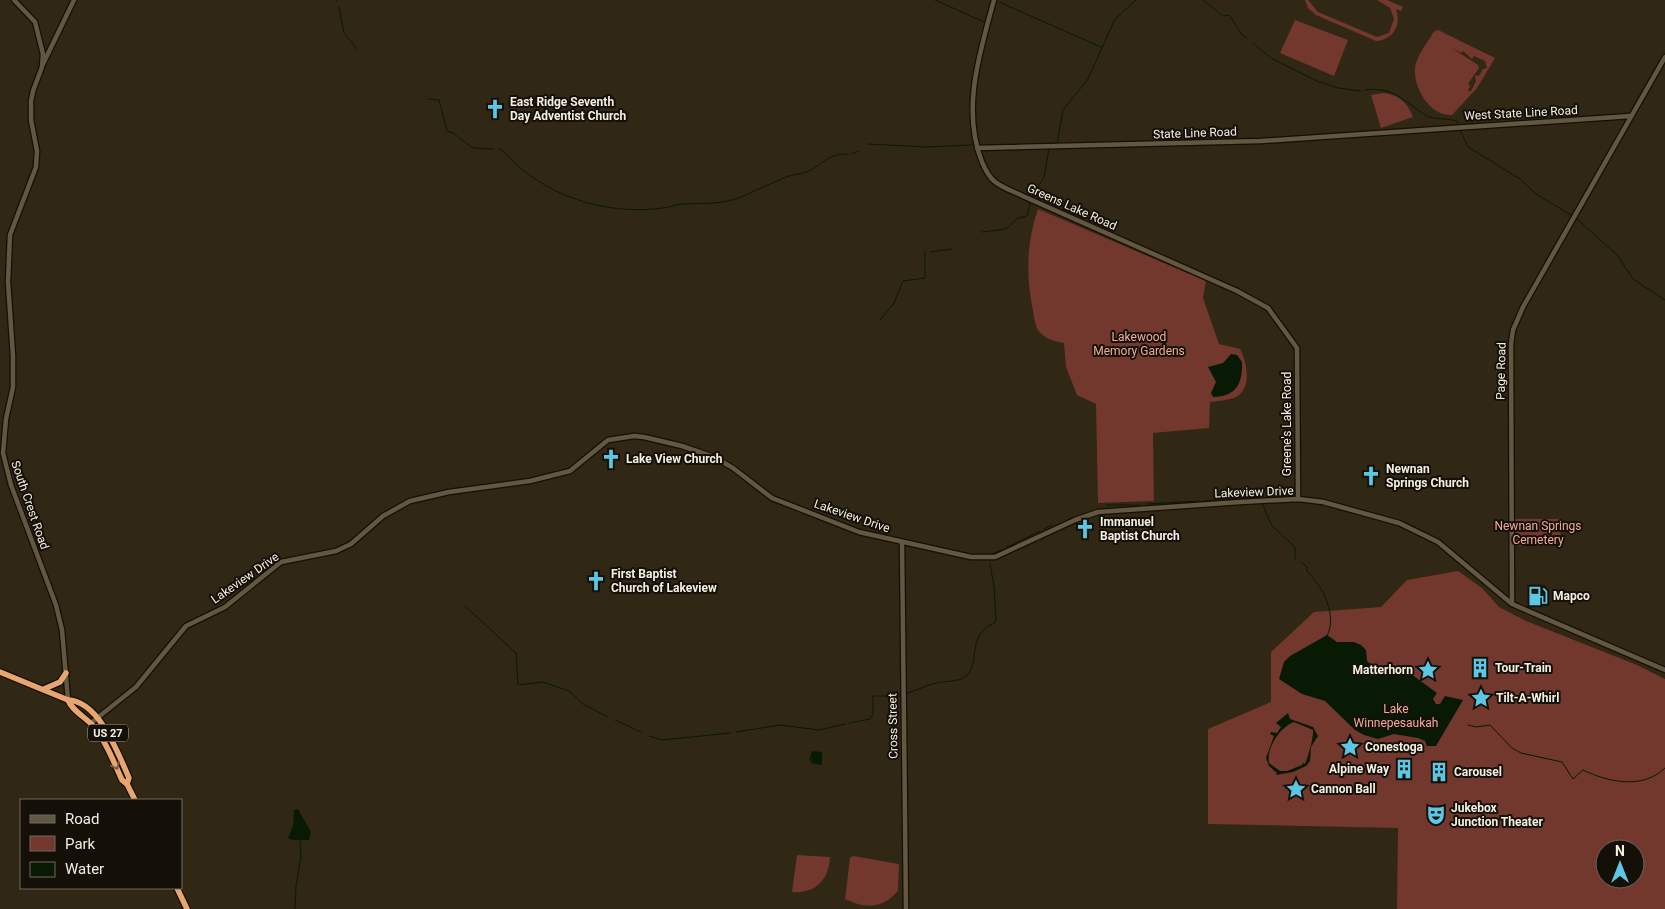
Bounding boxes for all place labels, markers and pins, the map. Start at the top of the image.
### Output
place label: East Ridge Seventh Day Adventist Church [510,95,626,123]
church icon: East Ridge Seventh Day Adventist Church [484,98,506,120]
church icon: Lake View Church [600,448,622,470]
place label: Lake View Church [626,452,723,466]
place label: Newnan Springs Church [1386,462,1469,490]
church icon: Newnan Springs Church [1360,465,1382,487]
place label: Immanuel Baptist Church [1100,515,1180,543]
church icon: Immanuel Baptist Church [1074,518,1096,540]
place label: First Baptist Church of Lakeview [611,567,717,595]
church icon: First Baptist Church of Lakeview [585,570,607,592]
fuel station icon: Mapco [1527,585,1549,607]
place label: Mapco [1553,589,1590,603]
building icon: Tour-Train [1469,657,1491,679]
place icon: Matterhorn [1417,659,1439,681]
place label: Tour-Train [1495,661,1552,675]
place label: Matterhorn [1352,663,1413,677]
place icon: Tilt-A-Whirl [1470,687,1492,709]
place label: Tilt-A-Whirl [1496,691,1559,705]
place icon: Conestoga [1339,736,1361,758]
place label: Conestoga [1365,740,1424,754]
building icon: Alpine Way [1393,758,1415,780]
building icon: Carousel [1428,761,1450,783]
place label: Alpine Way [1329,762,1390,776]
place label: Carousel [1454,765,1502,779]
place icon: Cannon Ball [1285,778,1307,800]
place label: Cannon Ball [1311,782,1376,796]
place label: Jukebox Junction Theater [1451,801,1543,829]
theatre icon: Jukebox Junction Theater [1425,804,1447,826]

